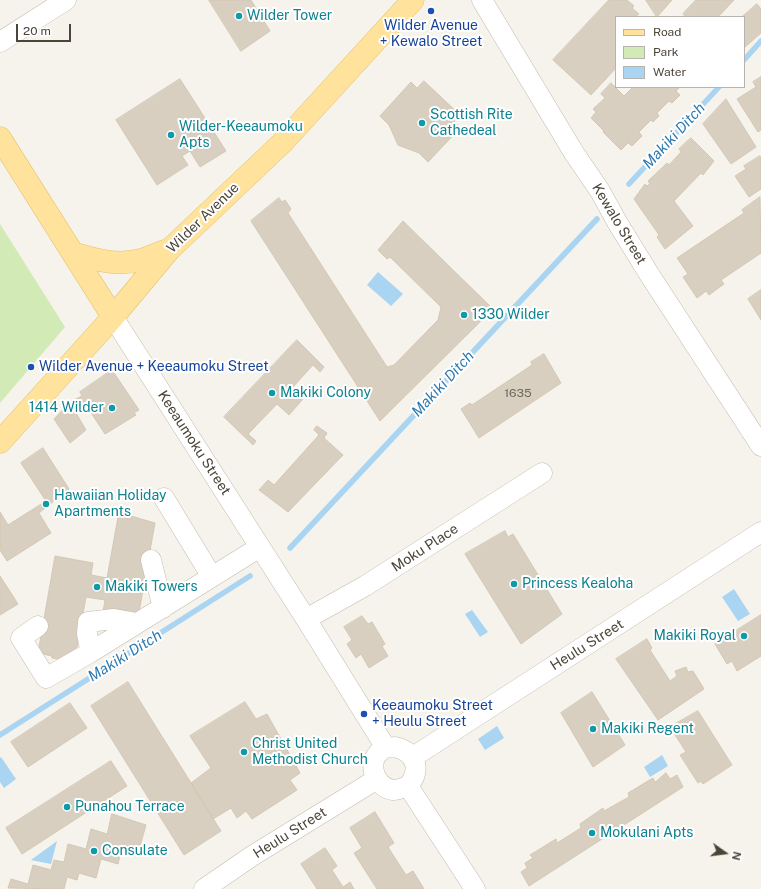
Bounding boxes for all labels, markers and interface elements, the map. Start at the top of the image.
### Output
marker: Wilder Avenue + Kewalo Street [426,6,436,16]
place label: Wilder Tower [247,8,332,24]
marker: Wilder Tower [234,11,244,21]
scale bar [18,16,73,42]
legend [615,16,745,88]
place label: Wilder Avenue + Kewalo Street [380,18,482,50]
text: 20 m [23,24,51,38]
text: Road [653,25,681,39]
text: Park [653,45,679,59]
text: Water [653,65,686,79]
water label: Makiki Ditch [639,99,709,173]
place label: Scottish Rite Cathedeal [430,107,513,140]
marker: Scottish Rite Cathedeal [417,118,427,128]
place label: Wilder-Keeaumoku Apts [179,119,303,152]
marker: Wilder-Keeaumoku Apts [166,130,176,140]
street label: Wilder Avenue [163,179,243,257]
street label: Kewalo Street [588,180,650,268]
place label: 1330 Wilder [472,307,550,323]
marker: 1330 Wilder [459,310,469,320]
water label: Makiki Ditch [408,347,478,421]
place label: Wilder Avenue + Keeaumoku Street [39,359,269,375]
marker: Wilder Avenue + Keeaumoku Street [26,362,36,372]
place label: Makiki Colony [280,385,371,401]
house number: 1635 [504,386,532,400]
street label: Keeaumoku Street [154,388,234,498]
marker: Makiki Colony [267,388,277,398]
place label: 1414 Wilder [29,400,104,416]
marker: 1414 Wilder [107,403,117,413]
place label: Hawaiian Holiday Apartments [54,488,166,520]
marker: Hawaiian Holiday Apartments [41,499,51,509]
street label: Moku Place [389,520,461,576]
place label: Princess Kealoha [522,576,633,592]
place label: Makiki Towers [105,579,198,595]
marker: Princess Kealoha [509,579,519,589]
marker: Makiki Towers [92,582,102,592]
street label: Heulu Street [547,616,627,674]
water label: Makiki Ditch [85,626,165,686]
place label: Makiki Royal [653,628,736,644]
marker: Makiki Royal [739,631,749,641]
place label: Keeaumoku Street + Heulu Street [372,698,493,730]
marker: Keeaumoku Street + Heulu Street [359,709,369,719]
place label: Makiki Regent [601,721,694,737]
marker: Makiki Regent [588,724,598,734]
place label: Christ United Methodist Church [252,736,368,768]
marker: Christ United Methodist Church [239,747,249,757]
place label: Punahou Terrace [75,799,185,815]
marker: Punahou Terrace [62,802,72,812]
street label: Heulu Street [250,804,330,862]
place label: Mokulani Apts [600,825,693,841]
marker: Mokulani Apts [587,828,597,838]
north arrow [705,833,745,873]
place label: Consulate [102,843,168,859]
marker: Consulate [89,846,99,856]
text: N [730,850,744,862]

